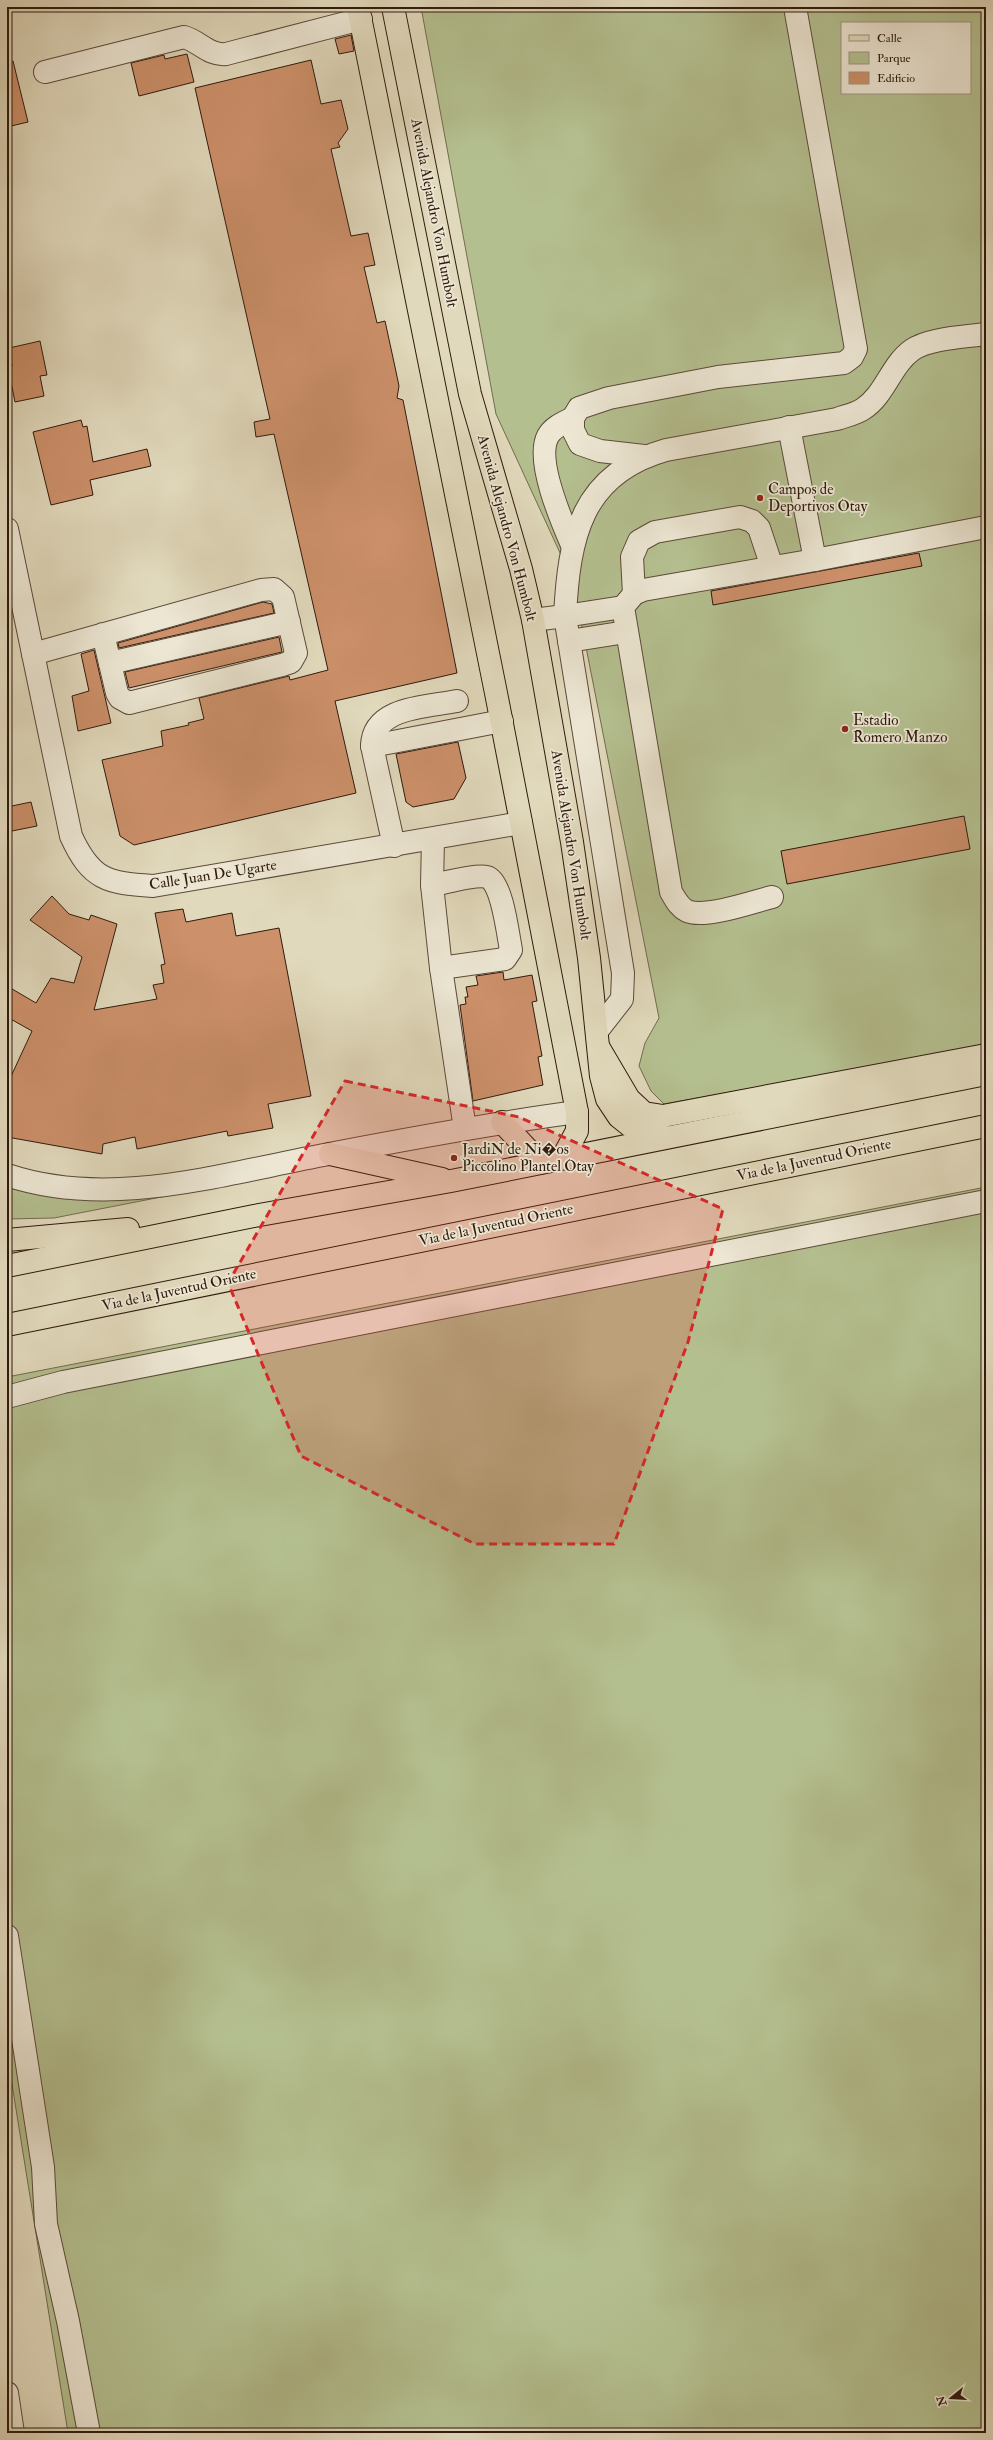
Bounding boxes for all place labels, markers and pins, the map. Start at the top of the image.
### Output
place label: Campos de Deportivos Otay [768,480,868,517]
marker: Campos de Deportivos Otay [755,493,765,503]
place label: Estadio Romero Manzo [853,711,947,747]
marker: Estadio Romero Manzo [840,724,850,734]
place label: JardiN de Ni�os Piccolino Plantel Otay [461,1140,594,1176]
marker: JardiN de Ni�os Piccolino Plantel Otay [449,1153,459,1163]

